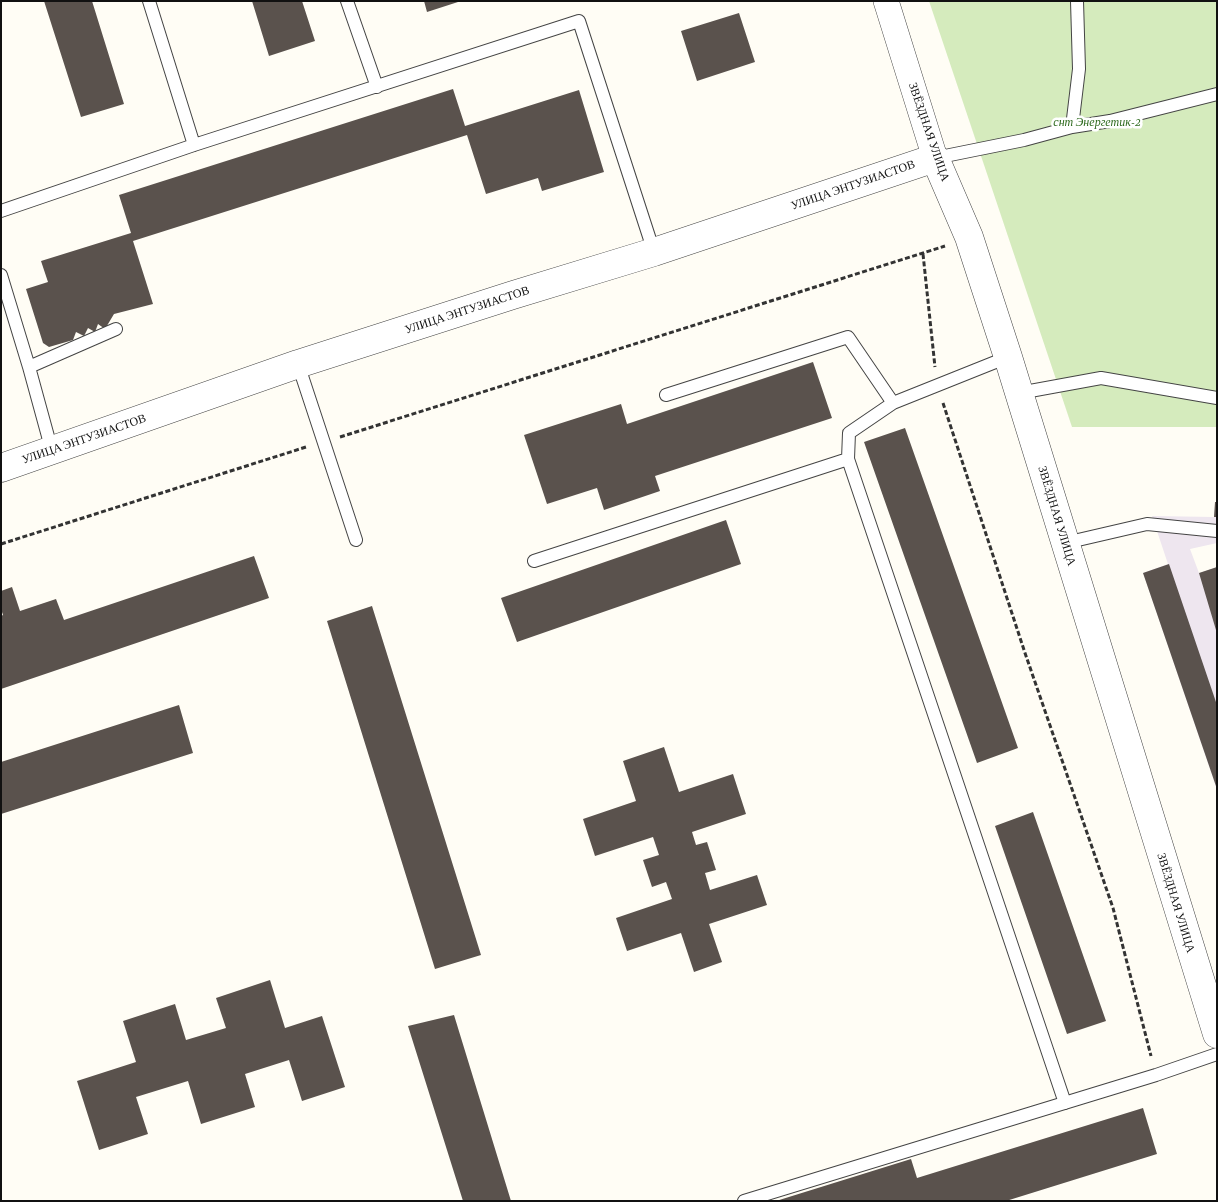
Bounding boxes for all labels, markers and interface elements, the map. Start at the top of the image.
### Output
street label: ЗВЁЗДНАЯ УЛИЦА [905,81,953,183]
park label: снт Энергетик-2 [1053,115,1141,129]
street label: УЛИЦА ЭНТУЗИАСТОВ [789,157,917,213]
street label: УЛИЦА ЭНТУЗИАСТОВ [403,283,531,337]
street label: УЛИЦА ЭНТУЗИАСТОВ [20,411,148,467]
street label: ЗВЁЗДНАЯ УЛИЦА [1035,464,1079,568]
street label: ЗВЁЗДНАЯ УЛИЦА [1154,851,1198,955]

